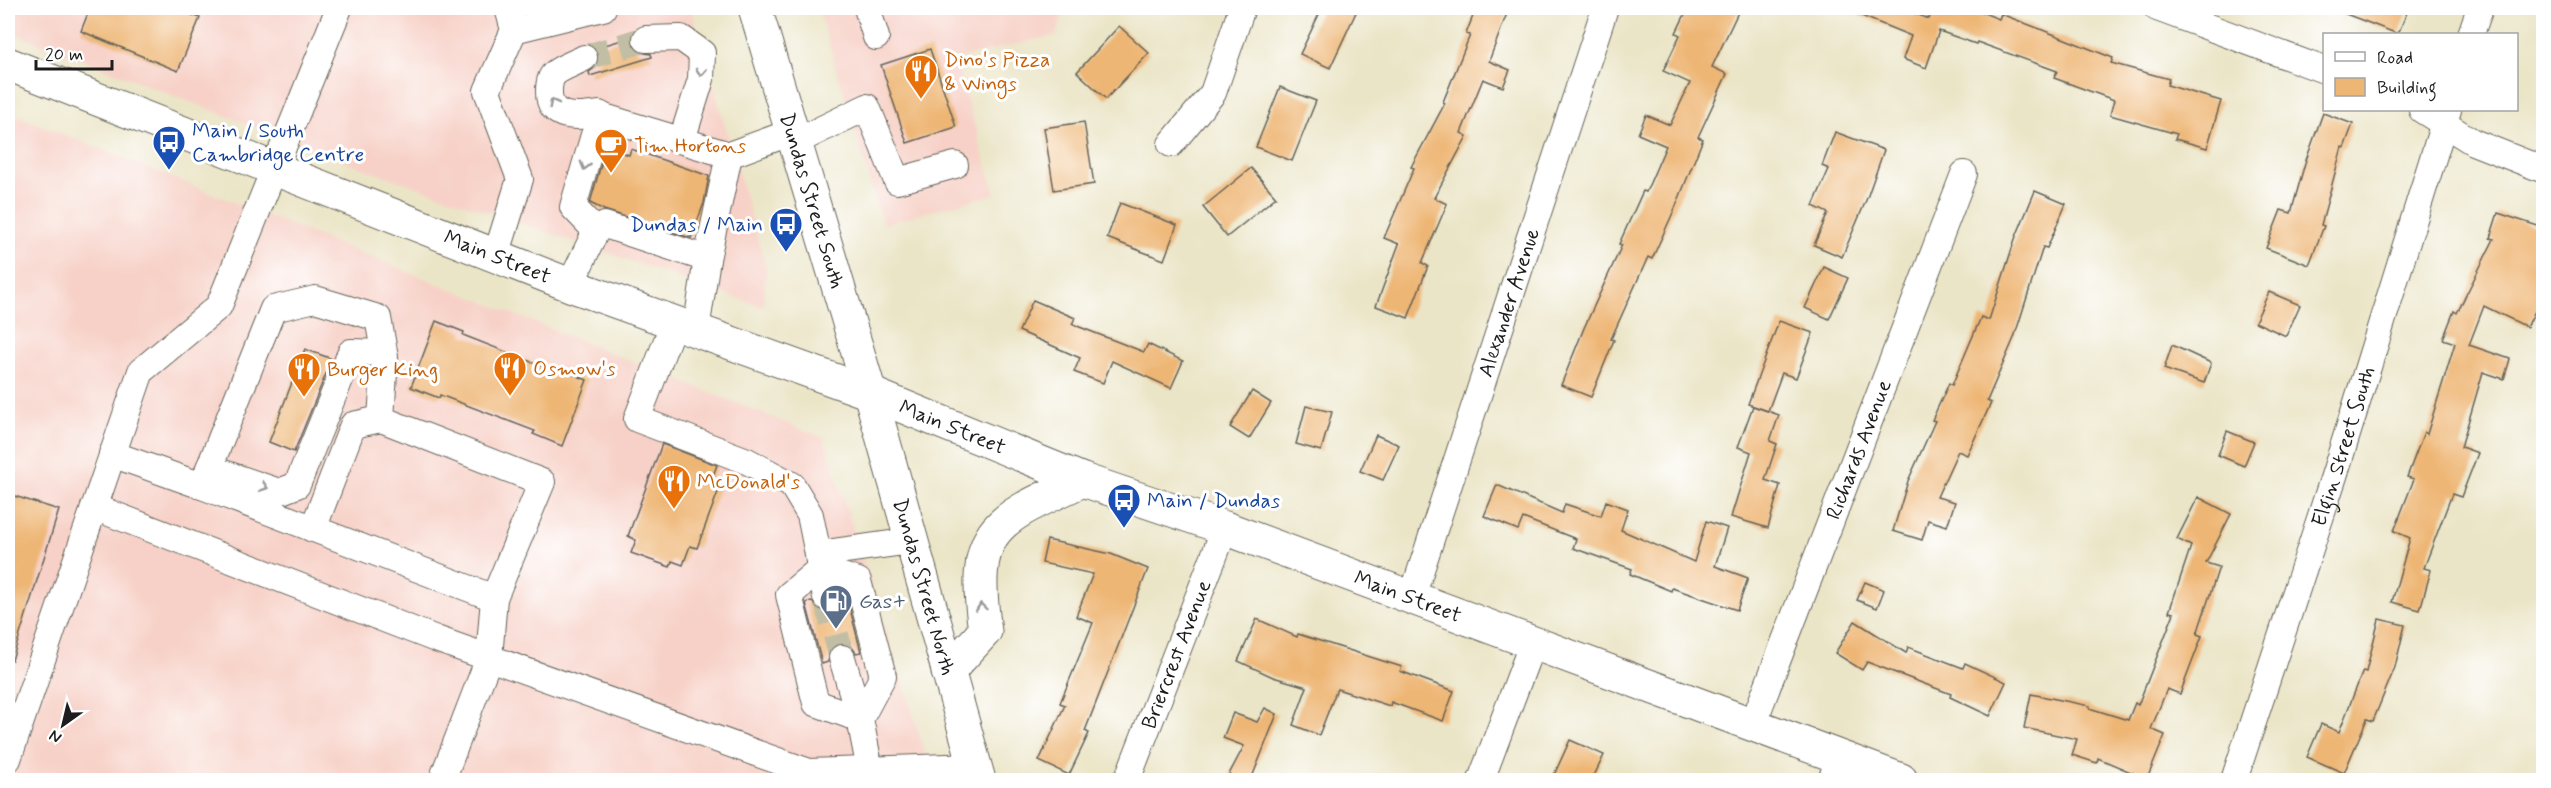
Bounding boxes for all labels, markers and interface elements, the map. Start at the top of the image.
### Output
scale bar [36,33,112,71]
legend [2323,33,2518,111]
text: 20 m [45,43,83,67]
place label: Dino's Pizza & Wings [944,46,1050,99]
text: Road [2377,46,2413,70]
restaurant icon: Dino's Pizza & Wings [903,53,939,100]
one-way arrow [695,67,708,76]
text: Building [2377,76,2437,102]
one-way arrow [549,98,561,109]
street label: Dundas Street South [772,110,851,292]
place label: Main / South Cambridge Centre [192,117,364,170]
bus stop icon: Main / South Cambridge Centre [151,124,187,171]
cafe icon: Tim Hortons [593,127,629,174]
place label: Tim Hortons [634,132,746,160]
one-way arrow [580,160,592,171]
bus stop icon: Dundas / Main [768,206,804,253]
place label: Dundas / Main [630,211,763,239]
street label: Main Street [439,224,555,291]
street label: Alexander Avenue [1472,225,1547,381]
restaurant icon: Osmow's [492,350,528,397]
restaurant icon: Burger King [286,351,322,398]
place label: Osmow's [533,355,615,383]
place label: Burger King [327,356,438,385]
street label: Elgin Street South [2305,363,2382,530]
street label: Richards Avenue [1820,376,1899,524]
street label: Main Street [895,393,1010,462]
restaurant icon: McDonald's [656,463,692,510]
place label: McDonald's [697,468,800,496]
one-way arrow [258,480,269,493]
bus stop icon: Main / Dundas [1106,482,1142,529]
place label: Main / Dundas [1147,487,1280,515]
street label: Dundas Street North [885,495,962,678]
street label: Main Street [1350,564,1465,630]
street label: Briercrest Avenue [1135,576,1218,733]
fuel station icon: Gas+ [818,583,854,630]
place label: Gas+ [859,588,906,616]
one-way arrow [976,602,988,611]
north arrow [33,695,93,755]
text: N [45,725,66,748]

